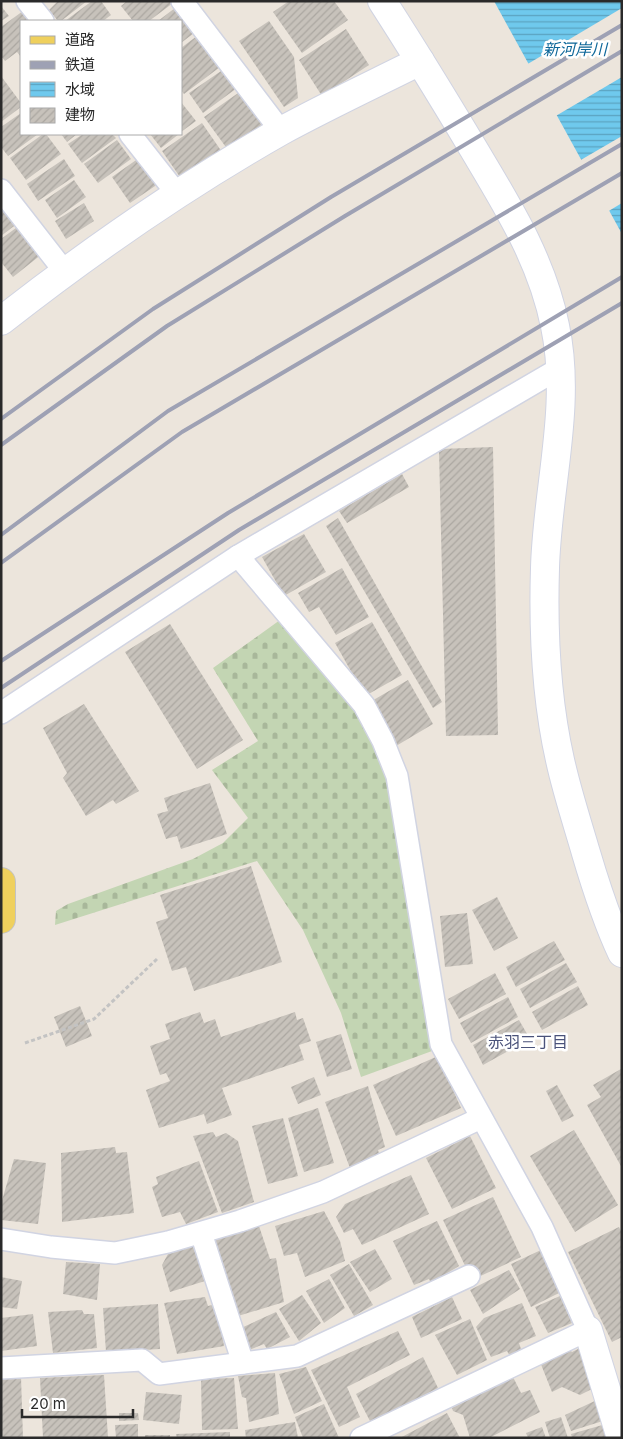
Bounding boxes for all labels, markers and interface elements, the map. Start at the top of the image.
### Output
legend [20,20,182,135]
text: 道路 [65,30,95,49]
water label: 新河岸川 [543,39,609,59]
text: 鉄道 [65,55,95,74]
text: 水域 [65,80,95,99]
text: 建物 [65,105,95,124]
district label: 赤羽三丁目 [488,1032,568,1052]
scale bar [22,1386,134,1418]
text: 20 m [30,1394,66,1413]

